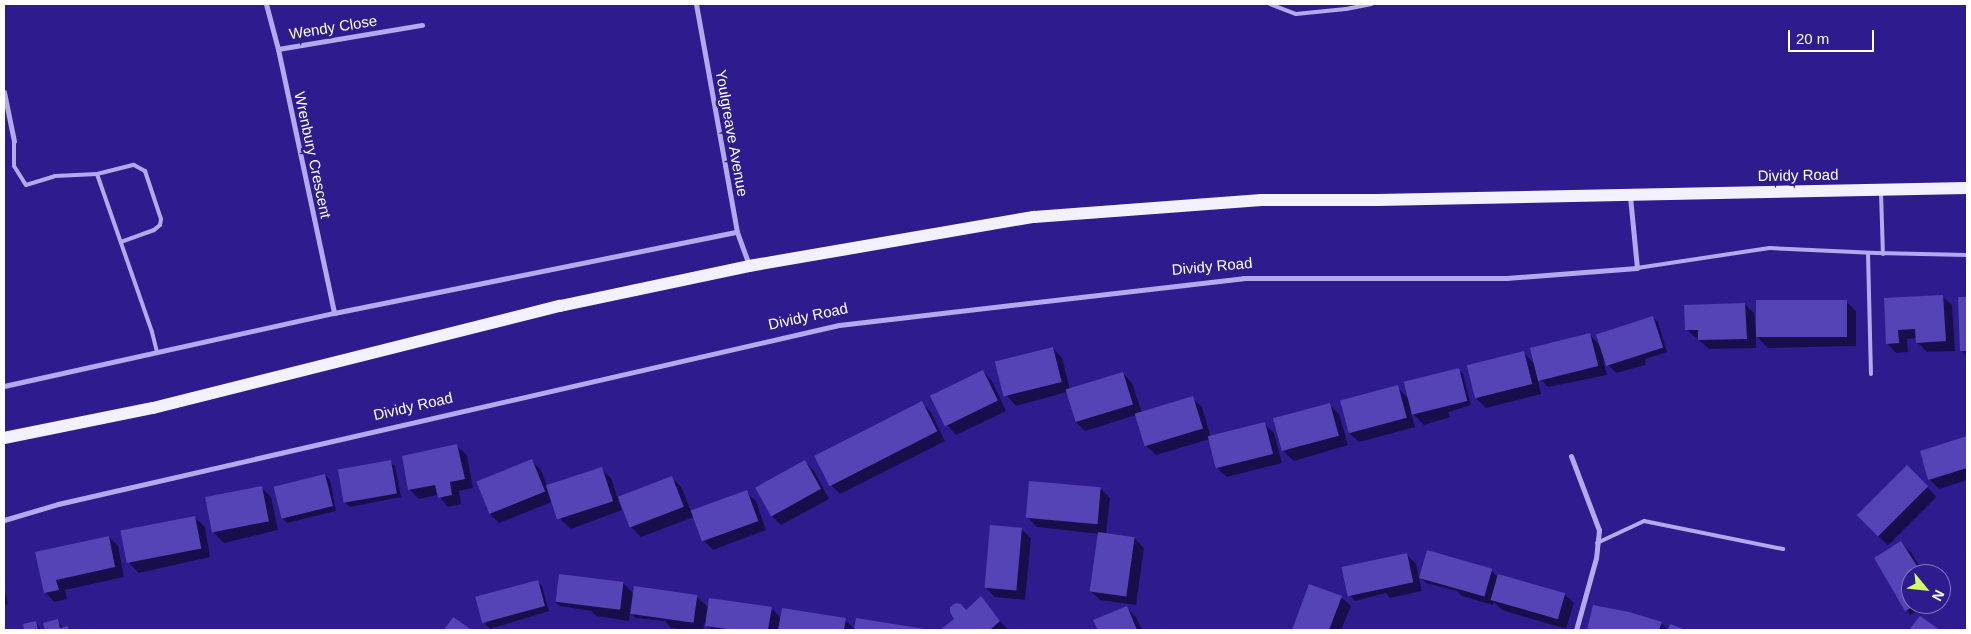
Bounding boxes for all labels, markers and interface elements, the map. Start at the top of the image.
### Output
street label: Wendy Close [288,11,378,43]
scale bar [1791,20,1877,52]
text: 20 m [1796,30,1829,47]
street label: Youlgreave Avenue [712,68,752,198]
street label: Wrenbury Crescent [291,90,335,220]
street label: Dividy Road [1757,165,1839,185]
street label: Dividy Road [1171,254,1253,278]
street label: Dividy Road [767,299,849,333]
street label: Dividy Road [372,388,454,424]
north arrow [1901,564,1951,614]
text: N [1929,587,1948,604]

